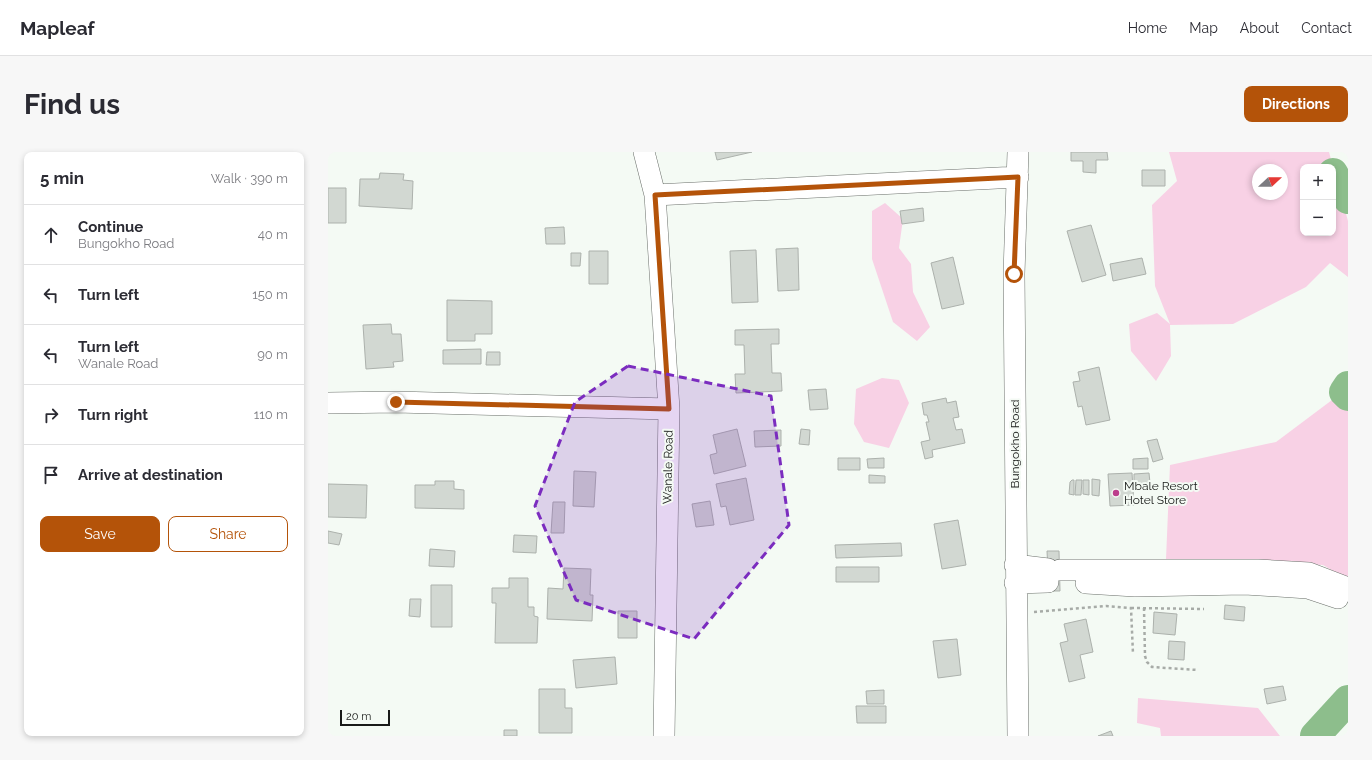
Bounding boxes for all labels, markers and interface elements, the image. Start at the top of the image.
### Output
text: Mapleaf [20,17,95,39]
text: Home [1128,20,1167,36]
text: Map [1189,20,1218,36]
text: About [1240,20,1279,36]
text: Contact [1301,20,1352,36]
button: Directions [1244,86,1348,122]
text: Find us [24,88,120,121]
north arrow [1252,164,1288,200]
map controls [1300,164,1336,236]
button: + [1300,164,1336,200]
text: 5 min [40,168,84,188]
text: Walk · 390 m [211,171,288,186]
button: − [1300,200,1336,236]
text: Continue [78,218,143,236]
icon: ahead [40,224,62,246]
text: 40 m [258,227,288,242]
text: Bungokho Road [78,236,174,251]
route start [1005,265,1023,283]
icon: left [40,284,62,306]
text: Turn left [78,286,139,304]
text: 150 m [252,287,288,302]
text: Turn left [78,338,139,356]
icon: left [40,344,62,366]
text: 90 m [257,347,288,362]
text: Wanale Road [78,356,158,371]
route end [387,393,405,411]
street label: Bungokho Road [1008,399,1022,489]
icon: right [40,404,62,426]
text: Turn right [78,406,148,424]
text: 110 m [254,407,288,422]
street label: Wanale Road [660,430,676,504]
icon: arrive [40,464,62,486]
text: Arrive at destination [78,466,223,484]
place label: Mbale Resort Hotel Store [1124,479,1198,507]
marker: Mbale Resort Hotel Store [1111,488,1121,498]
button: Save [40,516,160,552]
button: Share [168,516,288,552]
scale bar [340,708,390,727]
text: 20 m [346,710,371,723]

